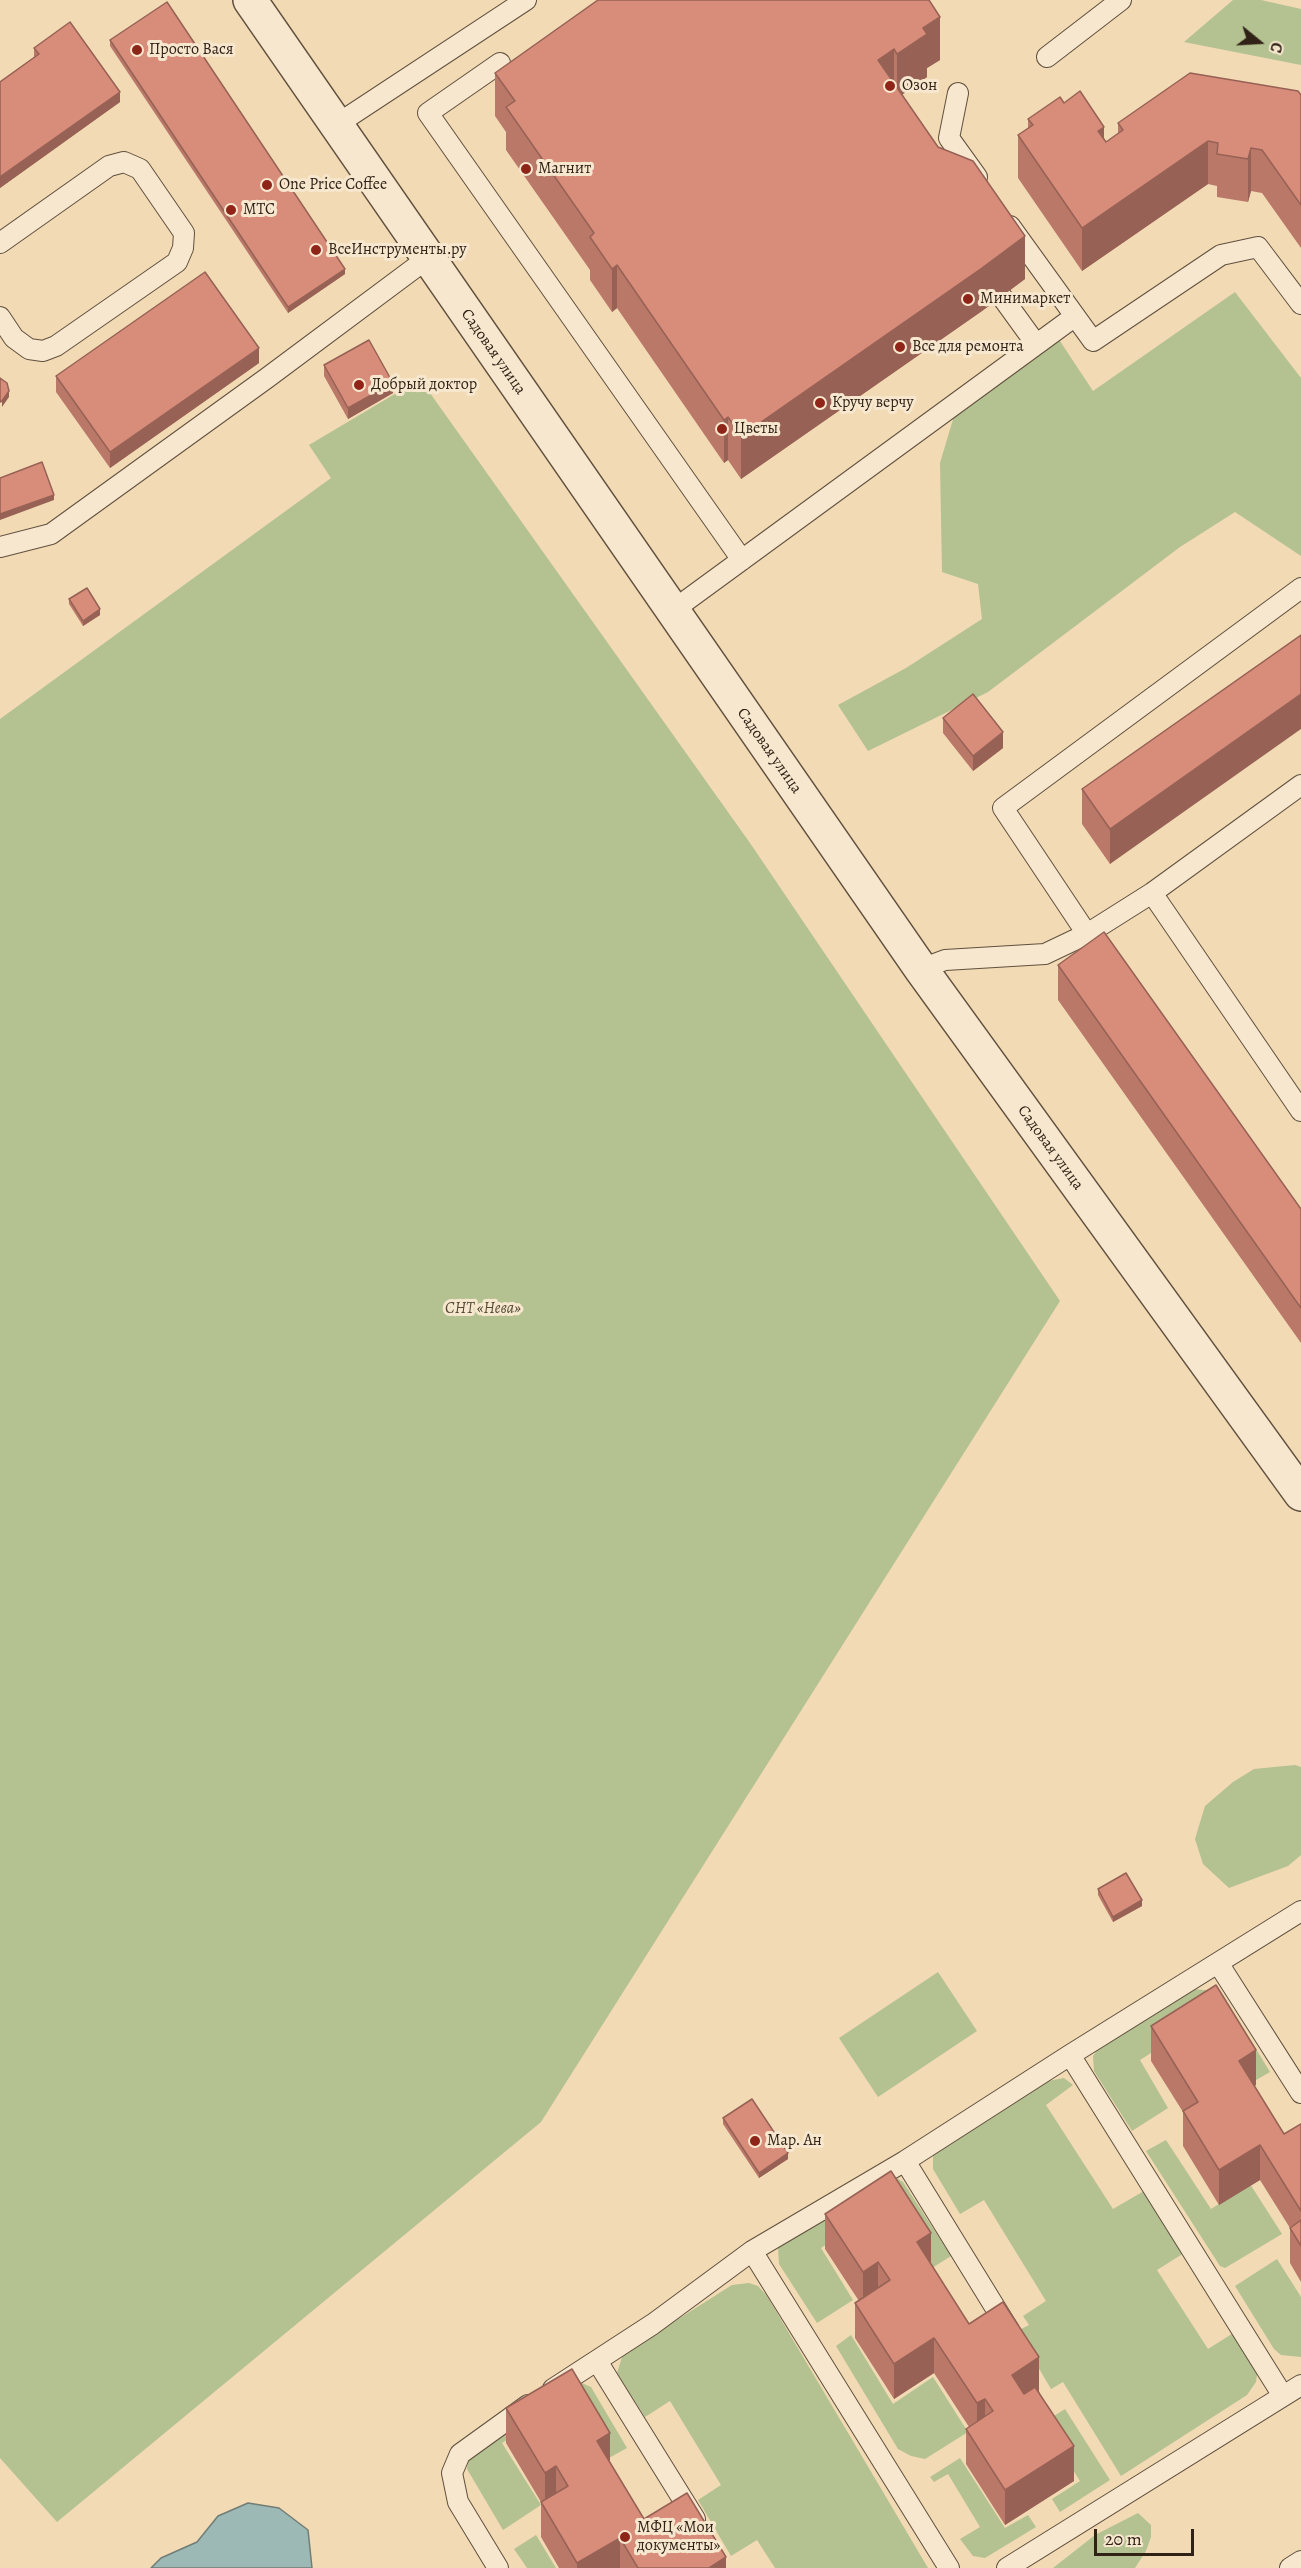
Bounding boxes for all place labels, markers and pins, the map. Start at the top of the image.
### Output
place label: Просто Вася [149,40,233,60]
marker: Просто Вася [130,43,144,57]
place label: Озон [902,76,937,96]
marker: Озон [883,79,897,93]
place label: Магнит [538,159,591,179]
marker: Магнит [519,162,533,176]
place label: One Price Coffee [279,175,387,195]
marker: One Price Coffee [260,178,274,192]
place label: МТС [243,200,275,220]
marker: МТС [224,203,238,217]
place label: ВсеИнструменты.ру [328,240,466,260]
marker: ВсеИнструменты.ру [309,243,323,257]
place label: Минимаркет [980,289,1070,309]
marker: Минимаркет [961,292,975,306]
place label: Все для ремонта [912,337,1024,357]
marker: Все для ремонта [893,340,907,354]
place label: Добрый доктор [371,375,477,395]
marker: Добрый доктор [352,378,366,392]
place label: Кручу верчу [832,393,914,413]
marker: Кручу верчу [813,396,827,410]
place label: Цветы [734,419,778,439]
marker: Цветы [715,422,729,436]
place label: Мар. Ан [767,2131,822,2151]
marker: Мар. Ан [748,2134,762,2148]
place label: МФЦ «Мои документы» [637,2518,720,2556]
marker: МФЦ «Мои документы» [618,2530,632,2544]

